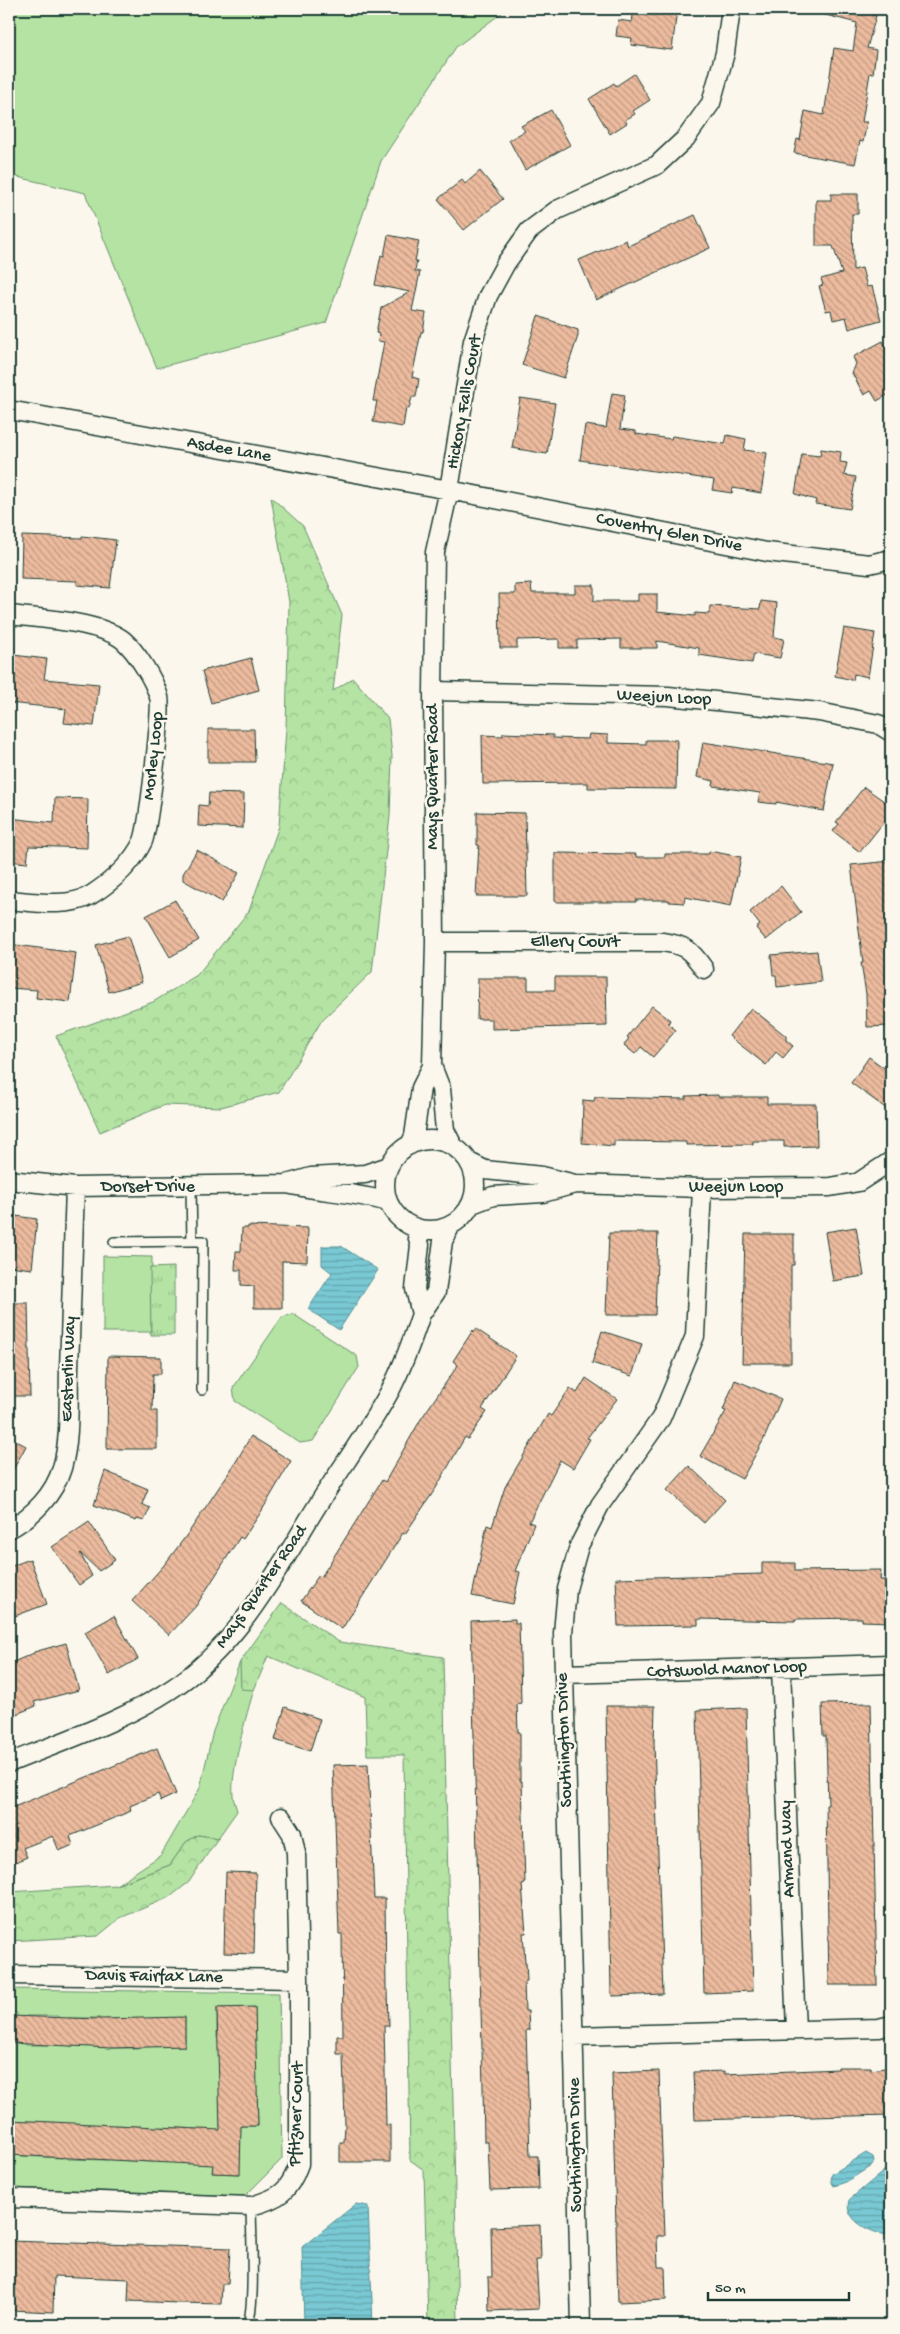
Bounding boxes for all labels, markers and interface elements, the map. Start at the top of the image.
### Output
street label: Hickory Falls Court [443,331,487,471]
street label: Asdee Lane [185,432,273,468]
street label: Coventry Glen Drive [594,509,745,558]
street label: Weejun Loop [616,685,712,711]
street label: Mays Quarter Road [423,703,444,850]
street label: Morley Loop [139,711,169,801]
street label: Ellery Court [530,932,621,953]
street label: Dorset Drive [100,1177,196,1198]
street label: Weejun Loop [689,1177,783,1198]
street label: Easterlin Way [57,1316,81,1422]
street label: Mays Quarter Road [212,1520,313,1653]
street label: Cotswold Manor Loop [647,1657,808,1683]
street label: Southington Drive [552,1672,578,1808]
street label: Armand Way [776,1800,800,1898]
street label: Davis Fairfax Lane [84,1965,224,1989]
street label: Pfitzner Court [285,2060,309,2168]
street label: Southington Drive [564,2077,588,2212]
scale bar [708,2269,849,2301]
text: 50 m [715,2280,746,2298]

